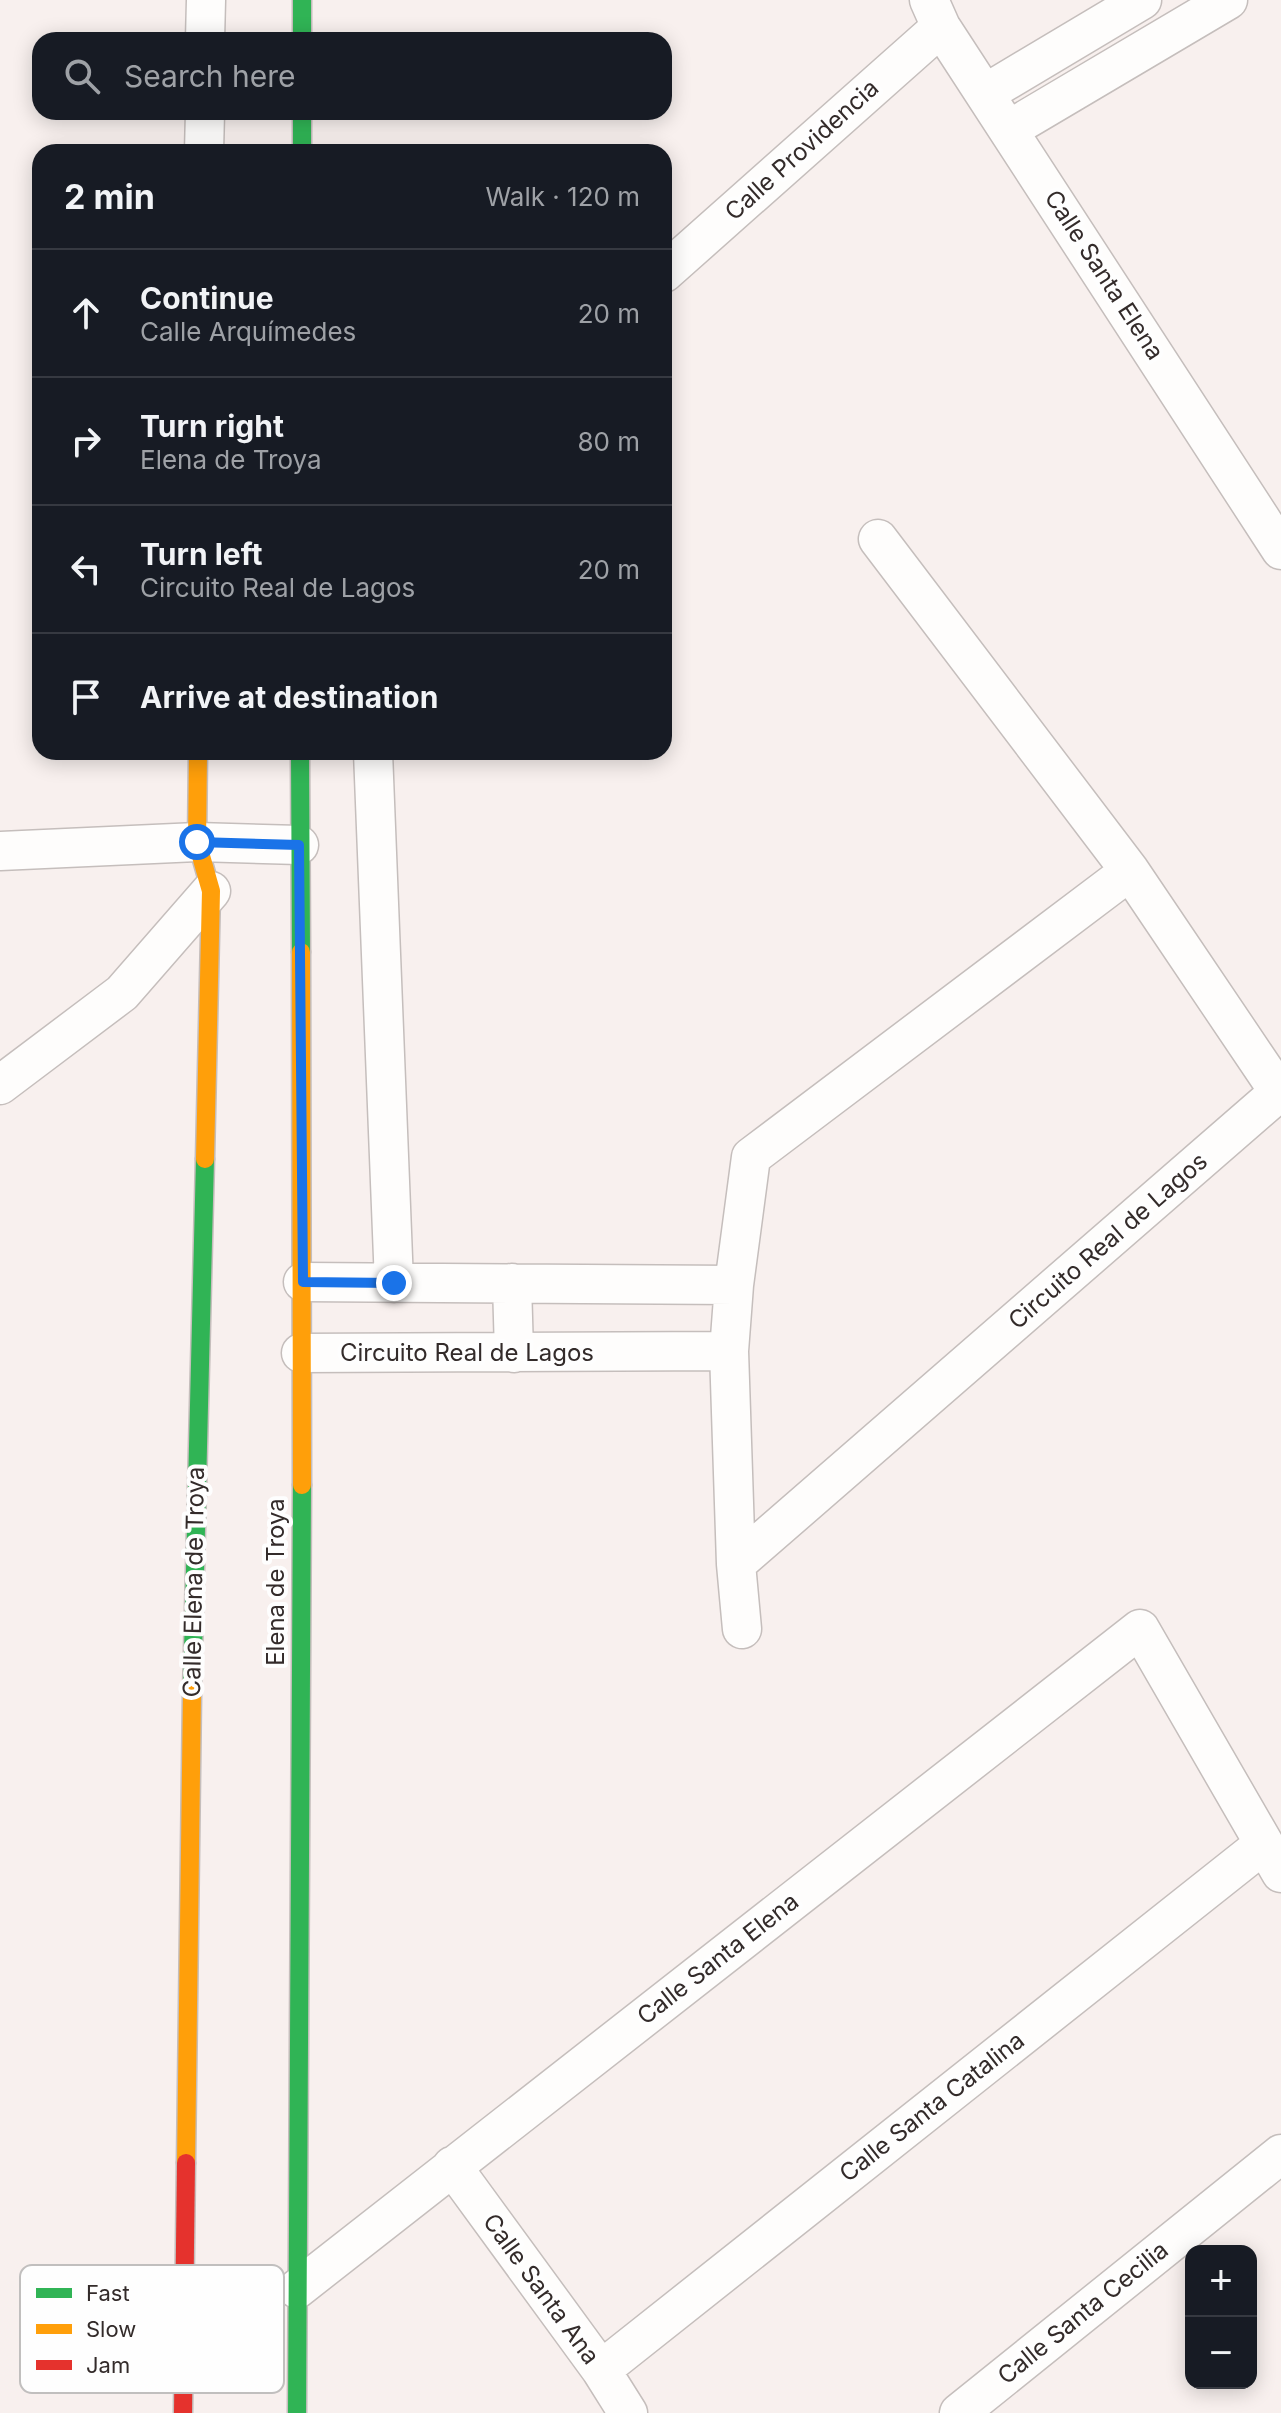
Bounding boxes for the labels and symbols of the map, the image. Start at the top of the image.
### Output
street label: Calle Providencia [719,73,884,226]
street label: Calle Santa Elena [1039,184,1170,365]
route start [179,824,215,860]
street label: Circuito Real de Lagos [1002,1146,1213,1335]
route end [376,1265,412,1301]
street label: Circuito Real de Lagos [340,1338,594,1367]
street label: Calle Elena de Troya [177,1466,210,1698]
street label: Elena de Troya [261,1498,290,1666]
street label: Calle Santa Elena [631,1887,804,2031]
street label: Calle Santa Catalina [834,2025,1030,2188]
street label: Calle Santa Ana [477,2208,606,2370]
street label: Calle Santa Cecilia [992,2235,1174,2390]
legend [20,2265,284,2393]
text: Fast [86,2280,130,2306]
text: Slow [86,2316,136,2342]
text: Jam [86,2352,130,2378]

